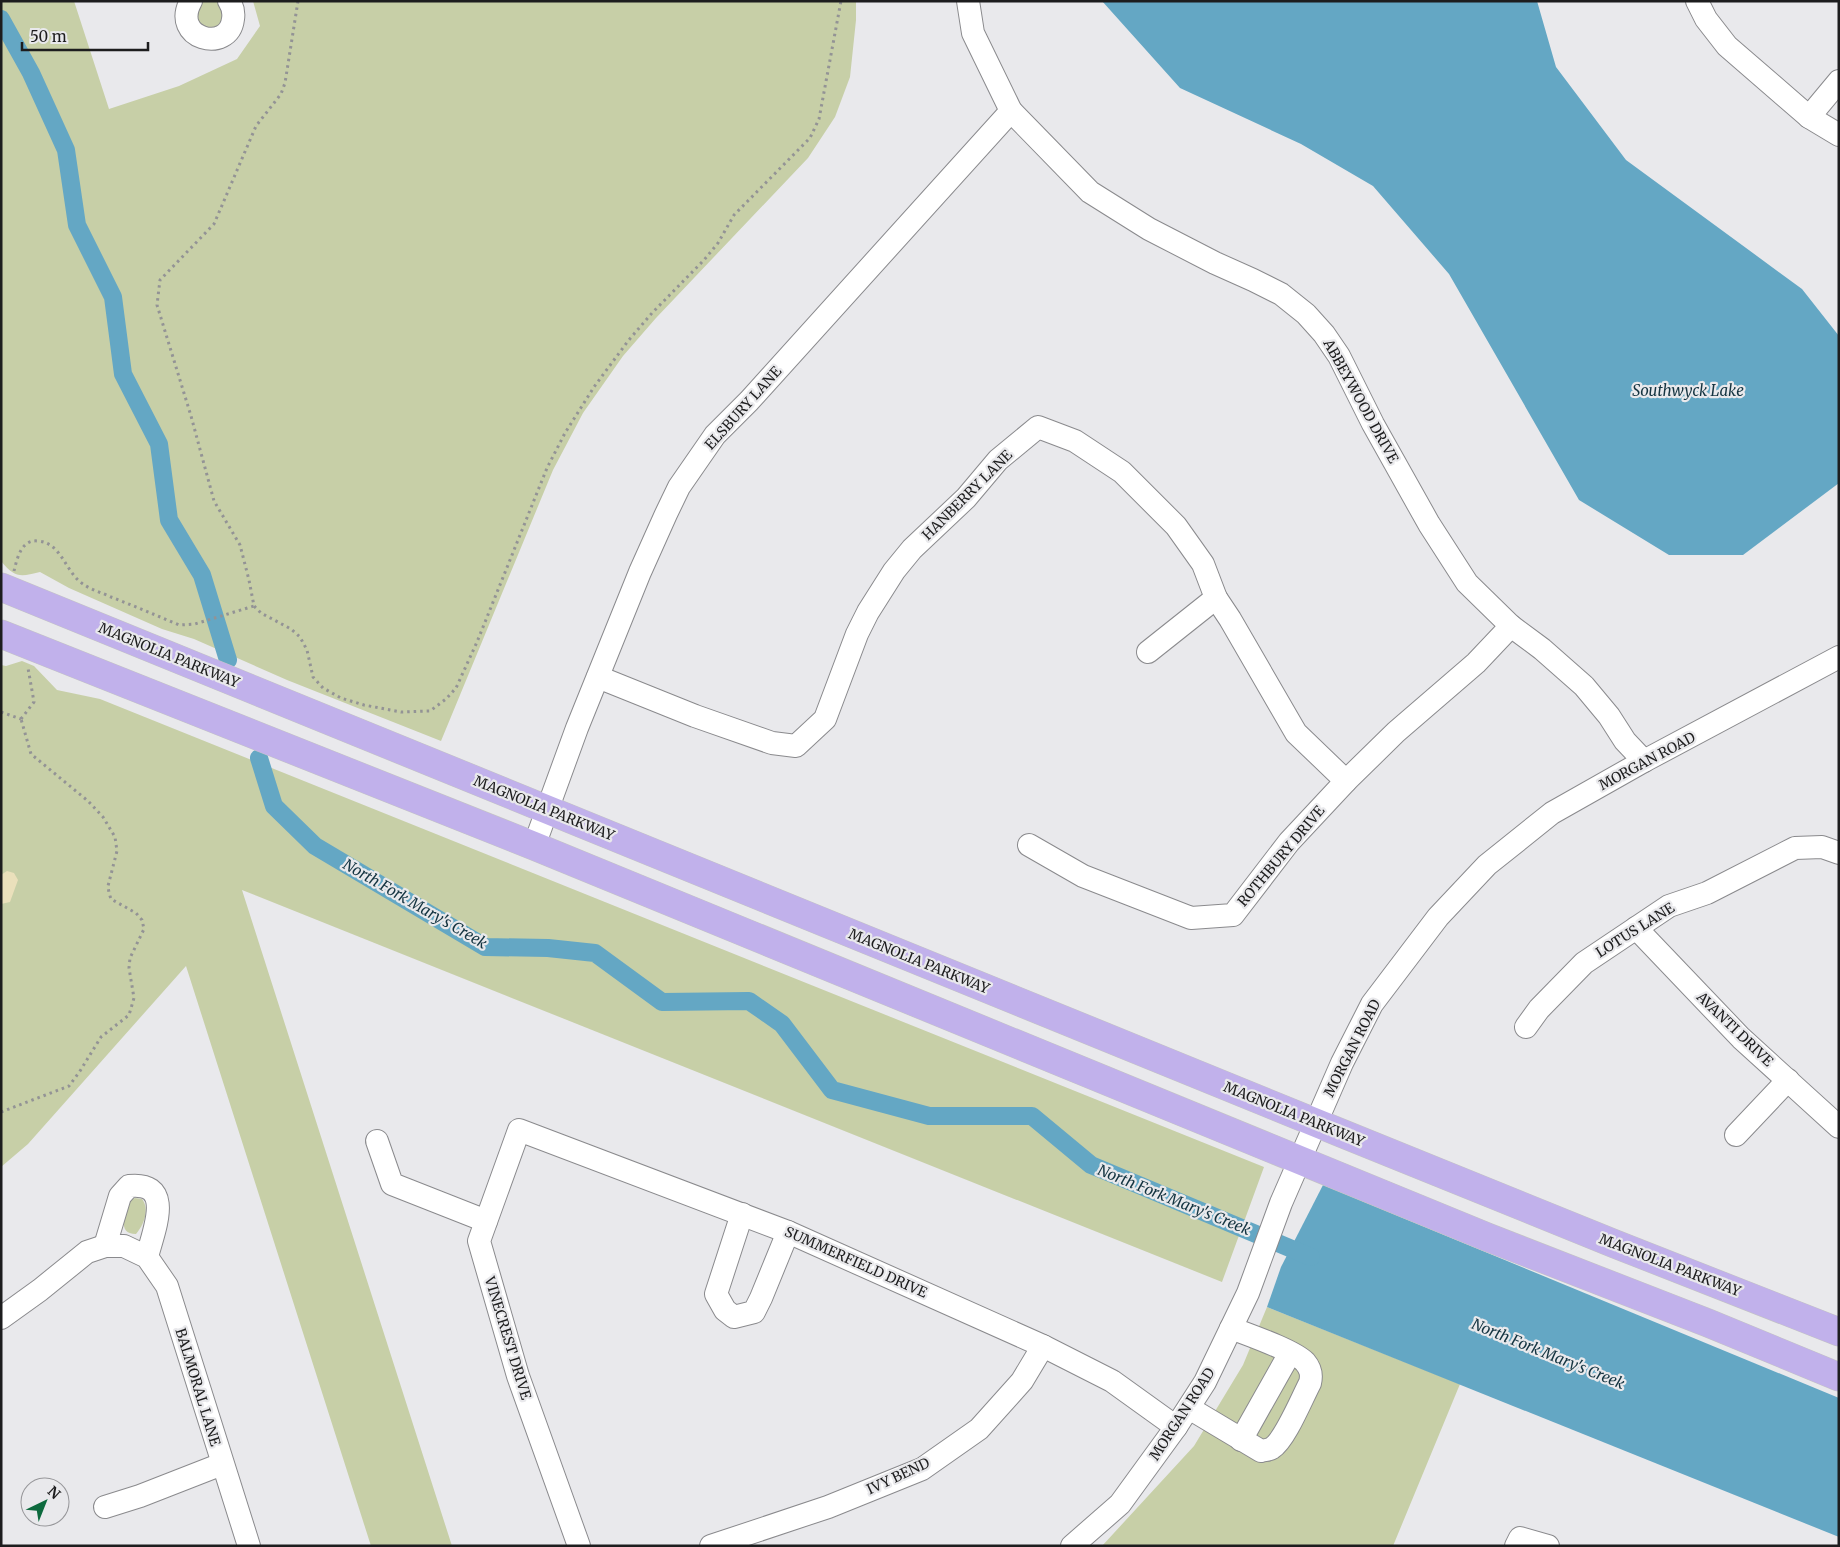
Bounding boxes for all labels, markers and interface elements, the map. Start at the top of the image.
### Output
scale bar [22,20,149,52]
text: 50 m [30,27,67,46]
street label: ABBEYWOOD DRIVE [1319,335,1403,466]
street label: ELSBURY LANE [701,363,785,453]
water label: Southwyck Lake [1632,381,1744,400]
street label: HANBERRY LANE [918,446,1016,544]
street label: MAGNOLIA PARKWAY [96,619,243,692]
street label: MORGAN ROAD [1596,728,1699,794]
street label: MAGNOLIA PARKWAY [471,772,618,845]
street label: ROTHBURY DRIVE [1234,802,1328,910]
water label: North Fork Mary's Creek [340,855,491,953]
street label: LOTUS LANE [1592,899,1678,961]
street label: MAGNOLIA PARKWAY [846,925,993,998]
street label: AVANTI DRIVE [1692,987,1777,1070]
street label: MORGAN ROAD [1320,996,1384,1100]
street label: MAGNOLIA PARKWAY [1221,1078,1368,1151]
water label: North Fork Mary's Creek [1095,1160,1254,1239]
street label: SUMMERFIELD DRIVE [782,1222,930,1302]
street label: MAGNOLIA PARKWAY [1597,1230,1744,1301]
street label: VINECREST DRIVE [480,1274,535,1402]
water label: North Fork Mary's Creek [1469,1314,1628,1393]
street label: BALMORAL LANE [172,1326,225,1448]
street label: MORGAN ROAD [1145,1364,1219,1464]
street label: IVY BEND [864,1453,933,1498]
north arrow [20,1477,70,1527]
text: N [44,1482,64,1503]

